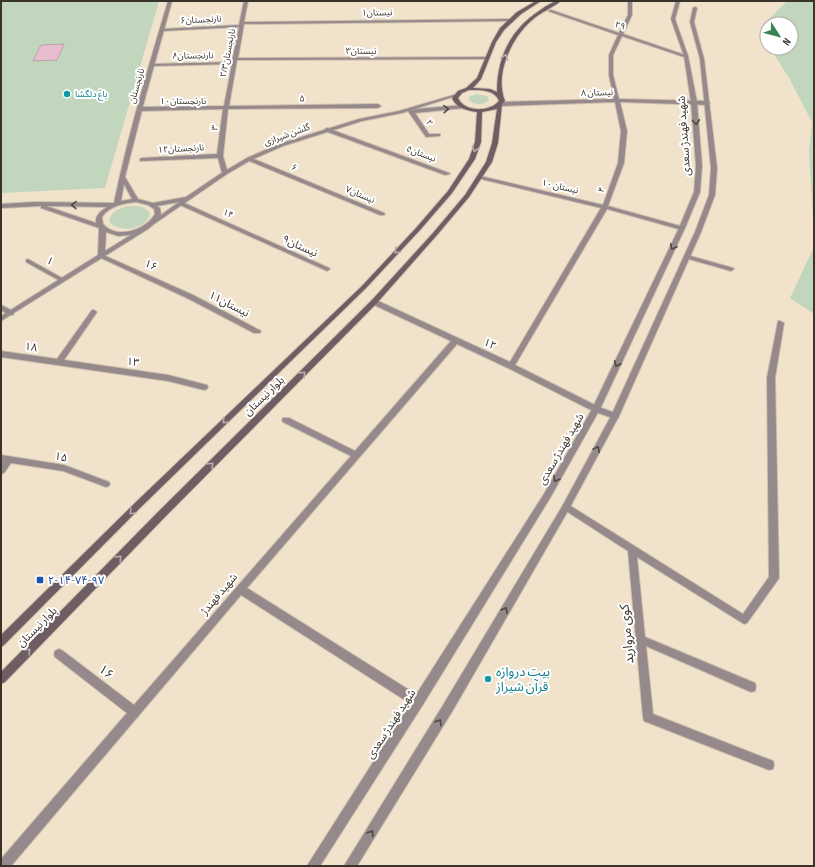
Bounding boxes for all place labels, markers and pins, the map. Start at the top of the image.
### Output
marker: باغ دلگشا [62,89,72,99]
place label: باغ دلگشا [75,89,108,101]
place label: ۲-۱۴-۷۴-۹۷ [48,574,105,587]
marker: ۲-۱۴-۷۴-۹۷ [35,575,45,585]
place label: بیت دروازه قرآن شیراز [495,664,550,695]
marker: بیت دروازه قرآن شیراز [483,674,493,684]

